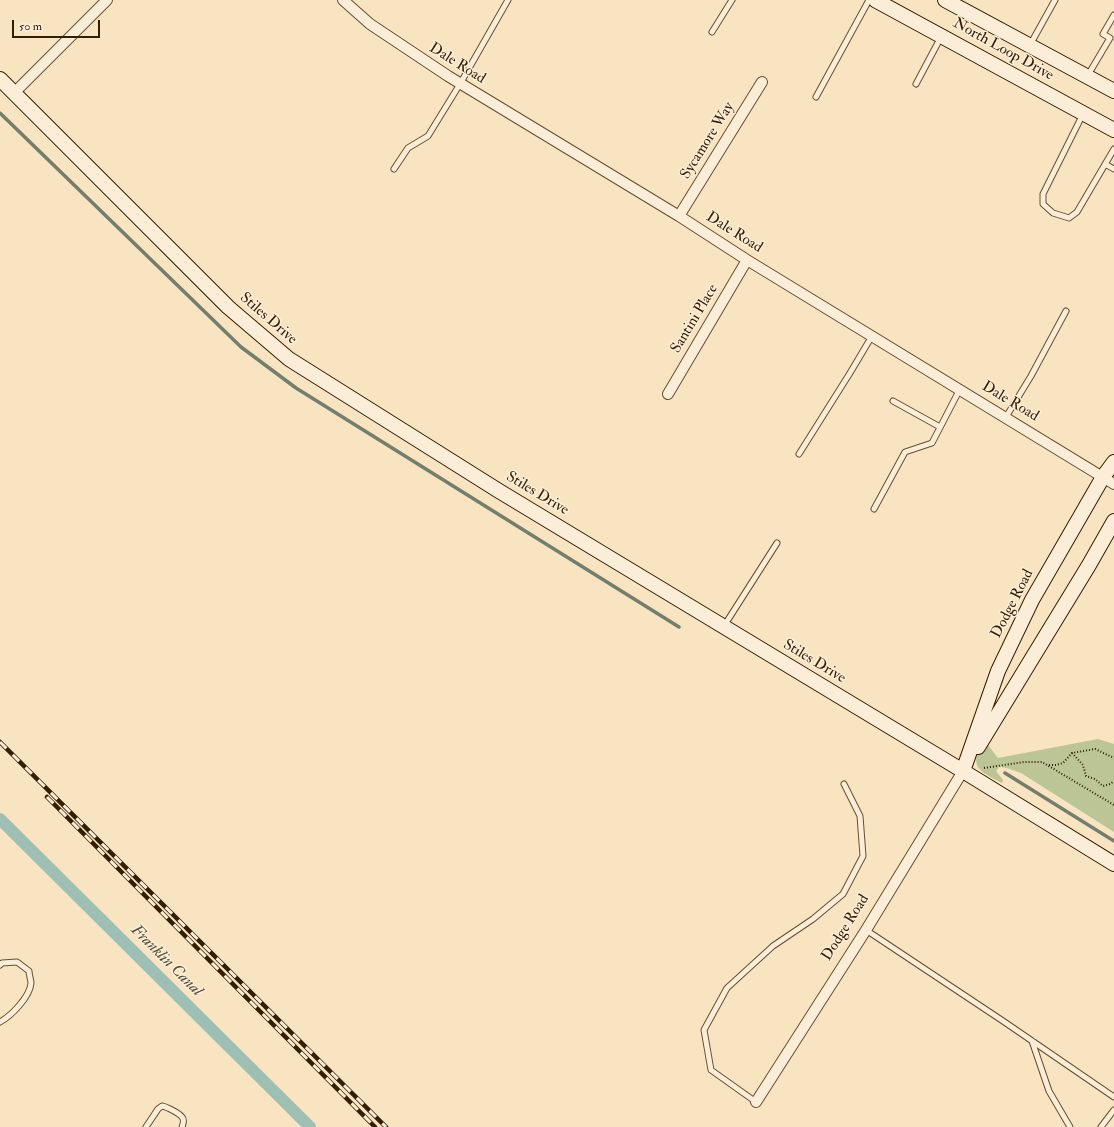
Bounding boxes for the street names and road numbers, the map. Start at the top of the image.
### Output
street label: North Loop Drive [950,15,1056,85]
street label: Dale Road [426,40,488,88]
street label: Sycamore Way [677,99,739,183]
street label: Dale Road [703,209,765,257]
street label: Santini Place [667,281,723,357]
street label: Stiles Drive [236,289,300,349]
street label: Dale Road [978,378,1042,426]
street label: Stiles Drive [502,468,572,520]
street label: Dodge Road [988,567,1038,641]
street label: Stiles Drive [779,636,849,688]
street label: Dodge Road [818,891,874,965]

